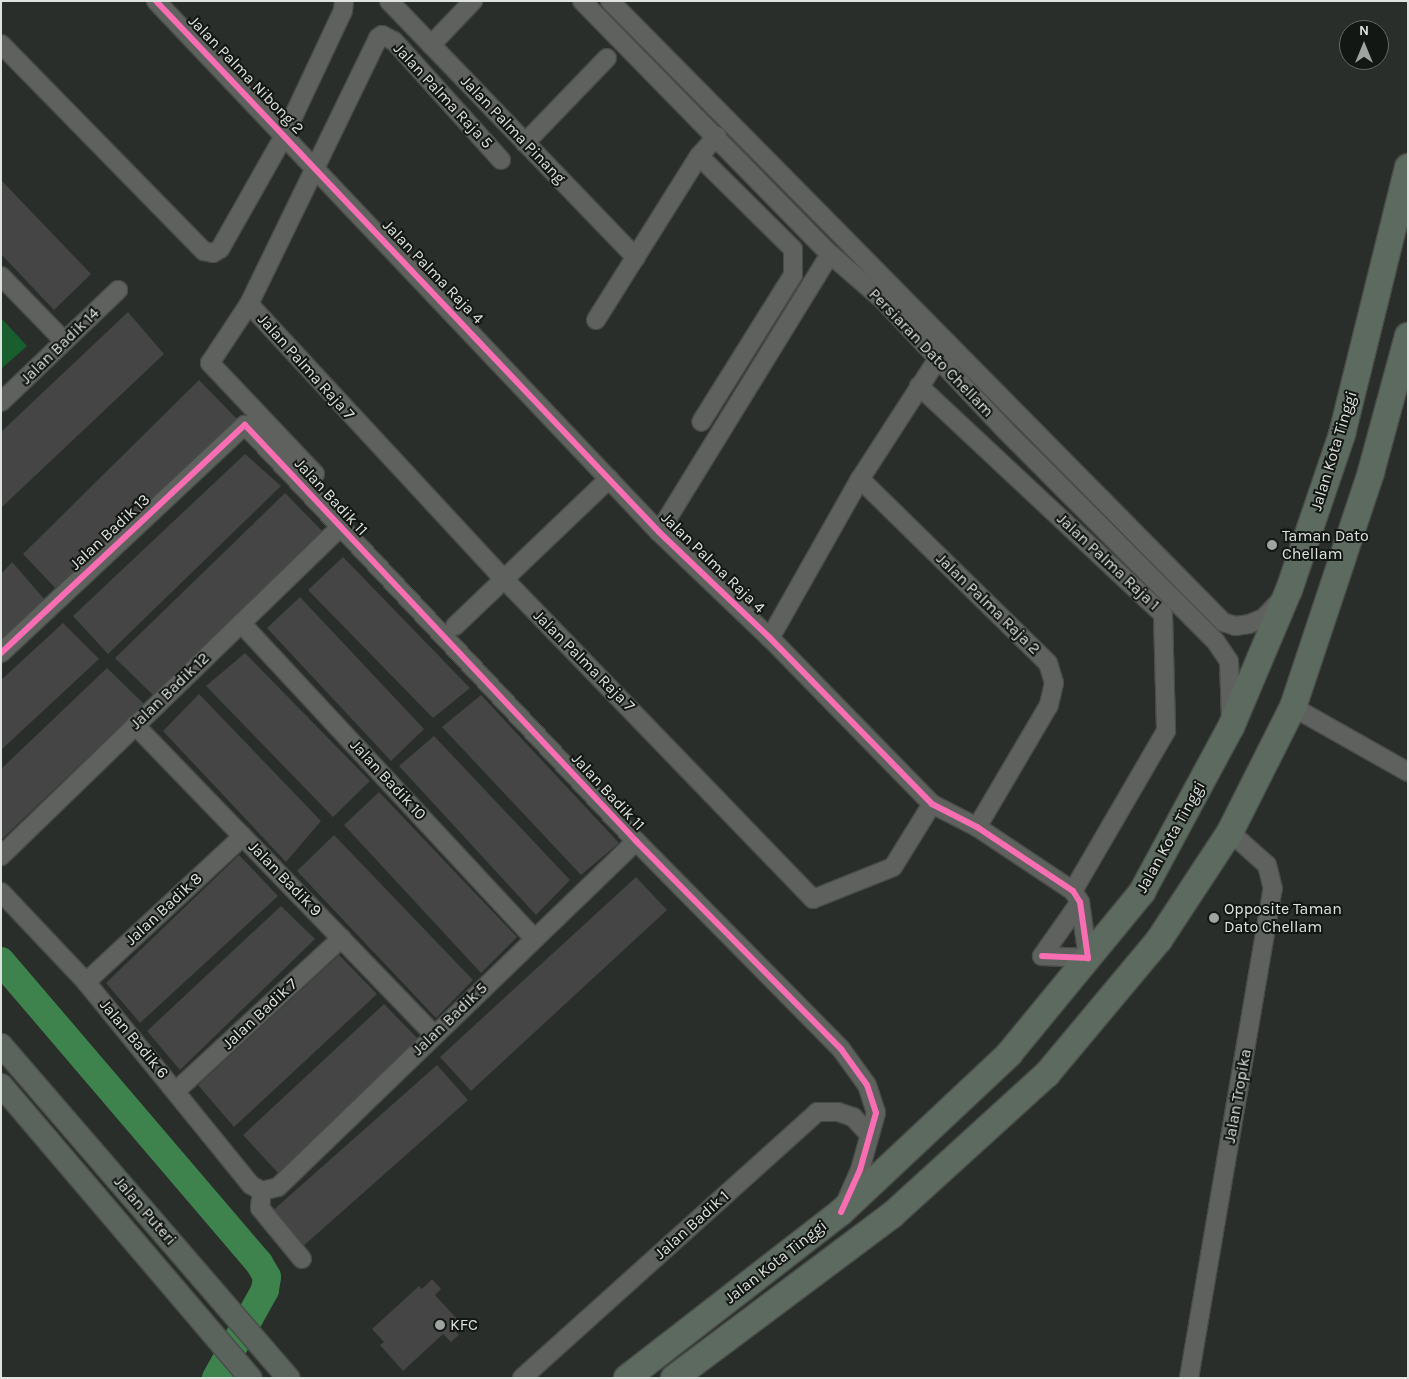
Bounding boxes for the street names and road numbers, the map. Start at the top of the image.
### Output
street label: Jalan Palma Nibong 2 [184,12,308,138]
street label: Jalan Palma Raja 5 [389,39,497,153]
street label: Jalan Palma Pinang [457,72,569,188]
street label: Jalan Palma Raja 4 [379,216,487,328]
street label: Persiaran Dato Chellam [865,285,997,421]
street label: Jalan Badik 14 [17,304,103,388]
street label: Jalan Palma Raja 7 [254,310,358,424]
street label: Jalan Kota Tinggi [1307,389,1361,513]
street label: Jalan Badik 11 [290,454,372,540]
street label: Jalan Badik 13 [66,490,154,574]
street label: Jalan Palma Raja 4 [657,509,769,617]
street label: Jalan Palma Raja 1 [1053,510,1163,614]
street label: Jalan Palma Raja 2 [932,549,1044,659]
street label: Jalan Palma Raja 7 [529,606,639,716]
street label: Jalan Badik 12 [127,649,213,733]
street label: Jalan Badik 10 [346,736,430,824]
street label: Jalan Badik 11 [567,749,649,835]
street label: Jalan Kota Tinggi [1132,778,1210,896]
street label: Jalan Badik 9 [244,837,326,921]
street label: Jalan Badik 8 [122,869,206,949]
street label: Jalan Badik 7 [219,974,301,1054]
street label: Jalan Badik 5 [408,978,492,1060]
street label: Jalan Badik 6 [95,996,173,1082]
street label: Jalan Tropika [1220,1047,1256,1145]
street label: Jalan Puteri [110,1172,180,1250]
street label: Jalan Badik 1 [651,1187,733,1263]
street label: Jalan Kota Tinggi [721,1216,831,1308]

